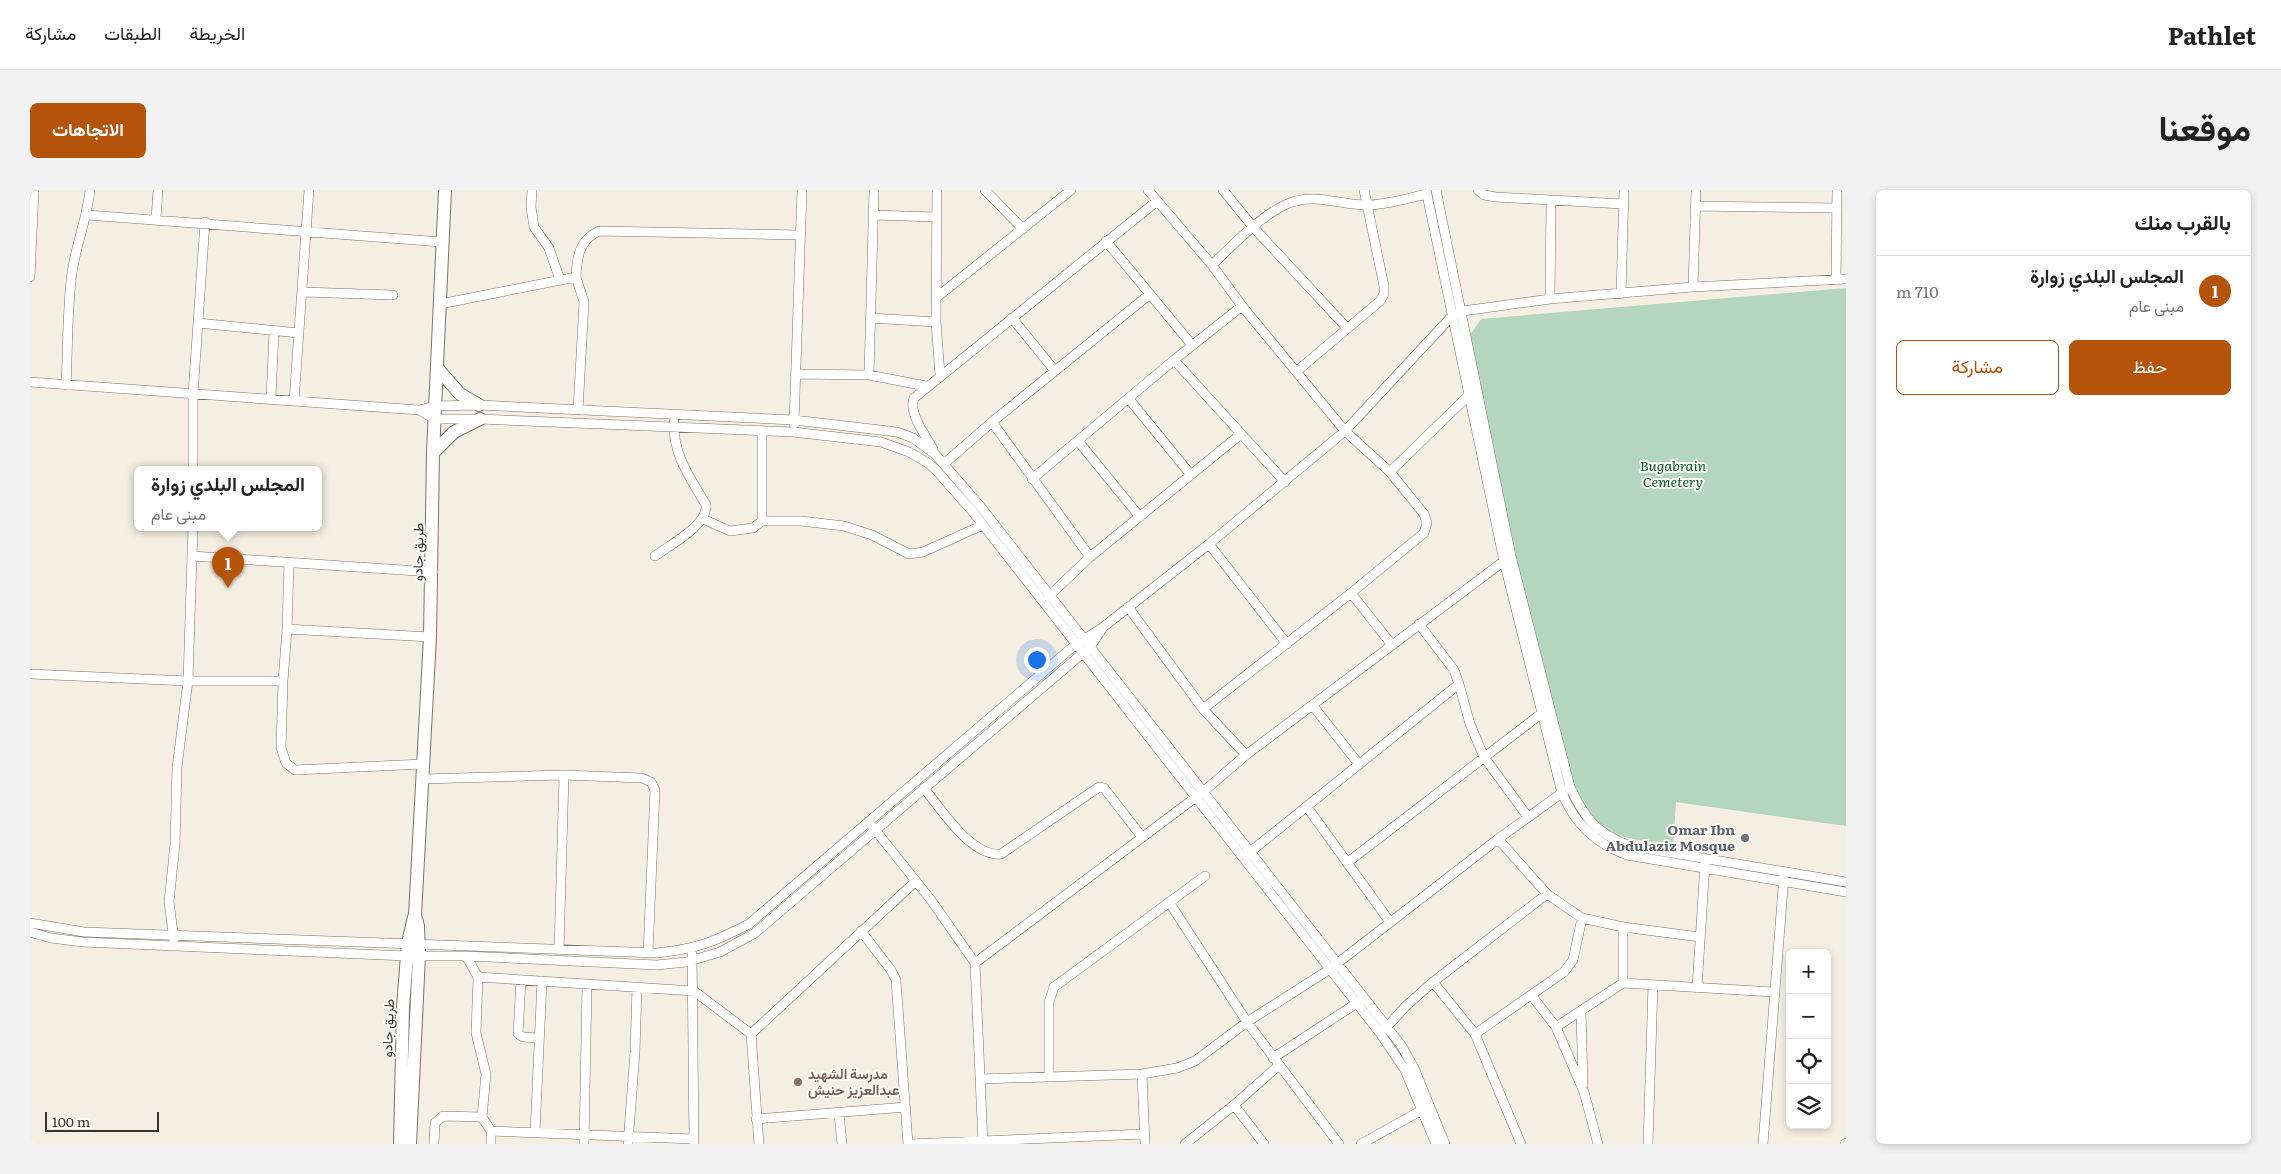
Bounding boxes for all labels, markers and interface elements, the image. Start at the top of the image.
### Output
text: Pathlet [2168,17,2256,52]
text: مشاركة [25,19,76,46]
text: الطبقات [104,19,161,46]
text: الخريطة [189,19,245,46]
text: موقعنا [2158,100,2251,152]
button: الاتجاهات [30,103,146,158]
text: بالقرب منك [2135,205,2231,236]
text: المجلس البلدي زوارة [2030,261,2184,289]
text: 710 m [1896,279,1939,303]
text: 1 [2212,279,2218,303]
text: مبنى عام [2129,293,2184,317]
button: مشاركة [1896,340,2059,395]
button: حفظ [2069,340,2231,395]
park label: Bugabrain Cemetery [1640,455,1707,491]
popup [134,466,322,531]
text: المجلس البلدي زوارة [151,469,305,497]
text: مبنى عام [151,501,206,525]
street label: طريق جادو [406,523,428,581]
pin: 1 [212,547,244,588]
your location [1024,647,1050,673]
place label: Omar Ibn Abdulaziz Mosque [1605,819,1735,855]
marker: Omar Ibn Abdulaziz Mosque [1739,832,1751,844]
map controls [1786,949,1831,1129]
button: + [1786,949,1831,994]
button: − [1786,994,1831,1039]
street label: طريق جادو [376,998,398,1058]
button: locate [1786,1039,1831,1084]
place label: مدرسة الشهيد عبدالعزيز حنيش [808,1063,899,1099]
marker: مدرسة الشهيد عبدالعزيز حنيش [792,1076,804,1088]
button: layers [1786,1084,1831,1129]
scale bar [45,1109,159,1132]
text: 100 m [52,1111,90,1131]

